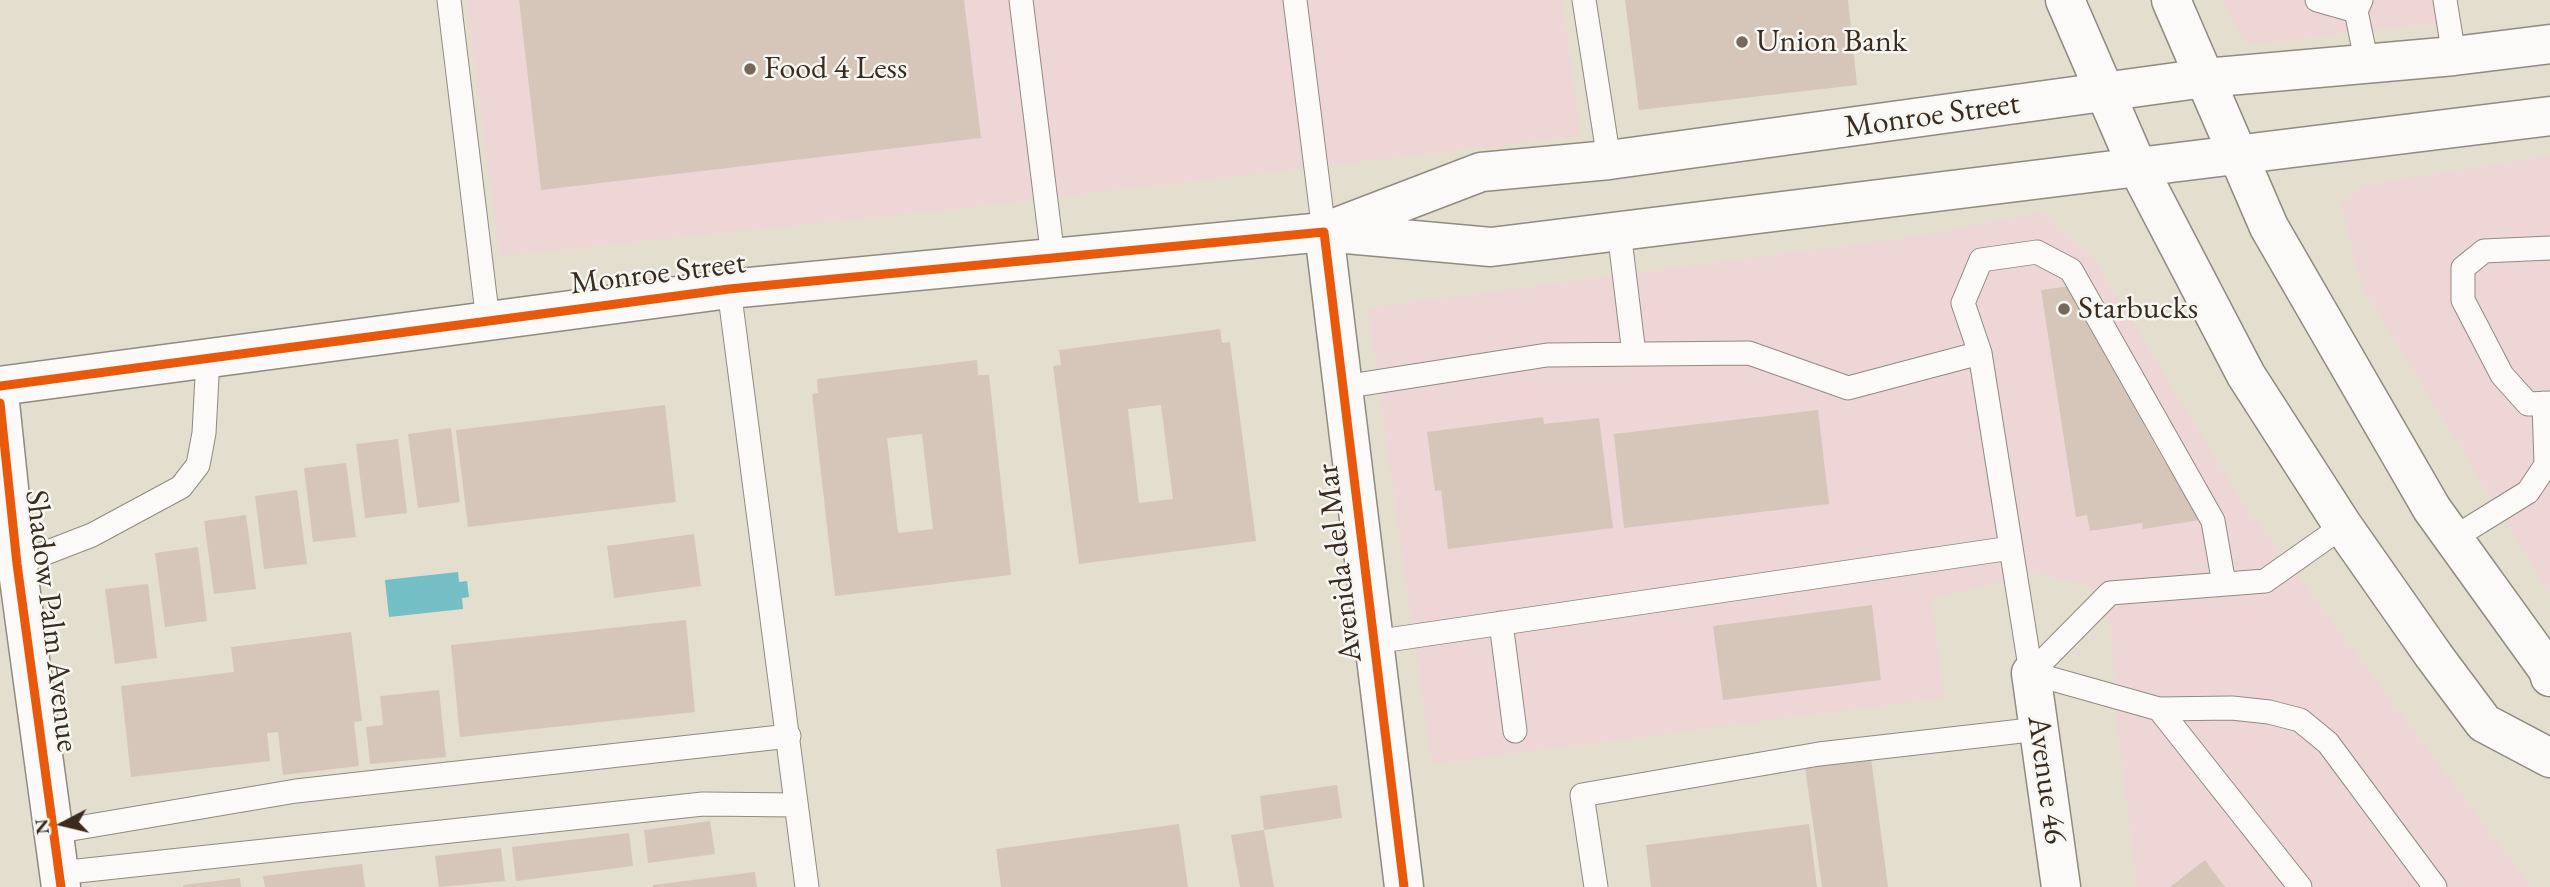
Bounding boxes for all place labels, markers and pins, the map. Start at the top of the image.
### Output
place label: Union Bank [1756,23,1907,61]
marker: Union Bank [1734,34,1750,50]
place label: Food 4 Less [764,50,907,88]
marker: Food 4 Less [742,61,758,77]
place label: Starbucks [2078,290,2198,328]
marker: Starbucks [2056,301,2072,317]

